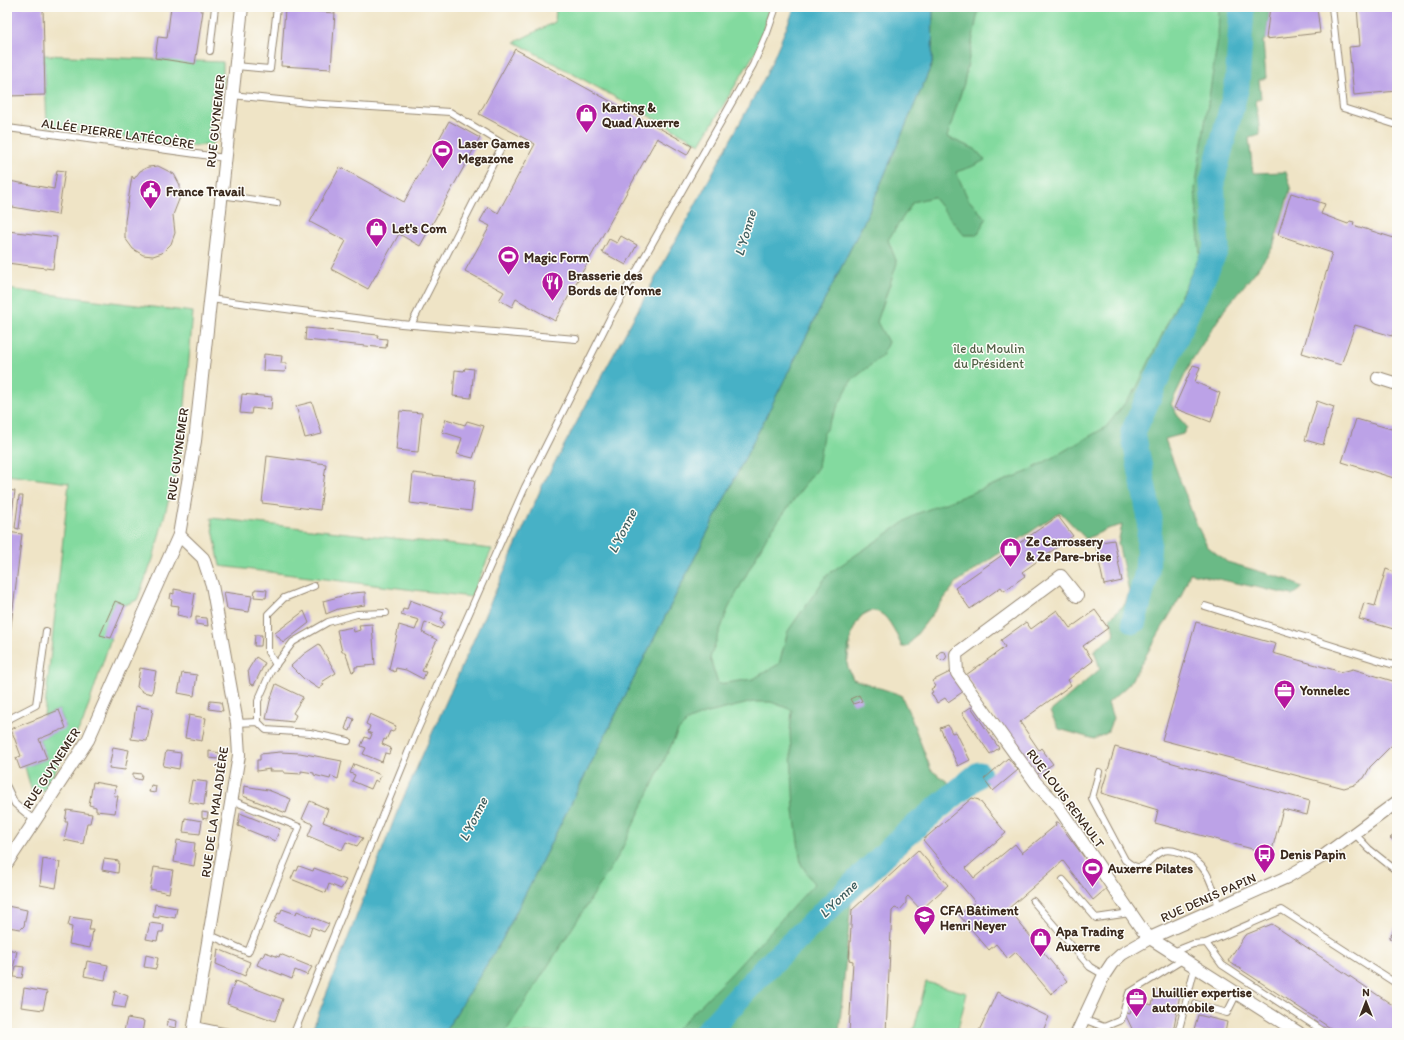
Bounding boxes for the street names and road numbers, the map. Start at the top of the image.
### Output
street label: RUE GUYNEMER [203,74,228,168]
street label: ALLÉE PIERRE LATÉCOÈRE [41,115,195,152]
street label: RUE GUYNEMER [164,407,191,501]
street label: RUE GUYNEMER [20,725,83,812]
street label: RUE DE LA MALADIÈRE [198,746,231,878]
street label: RUE LOUIS RENAULT [1024,746,1108,851]
street label: RUE DENIS PAPIN [1158,870,1258,925]

